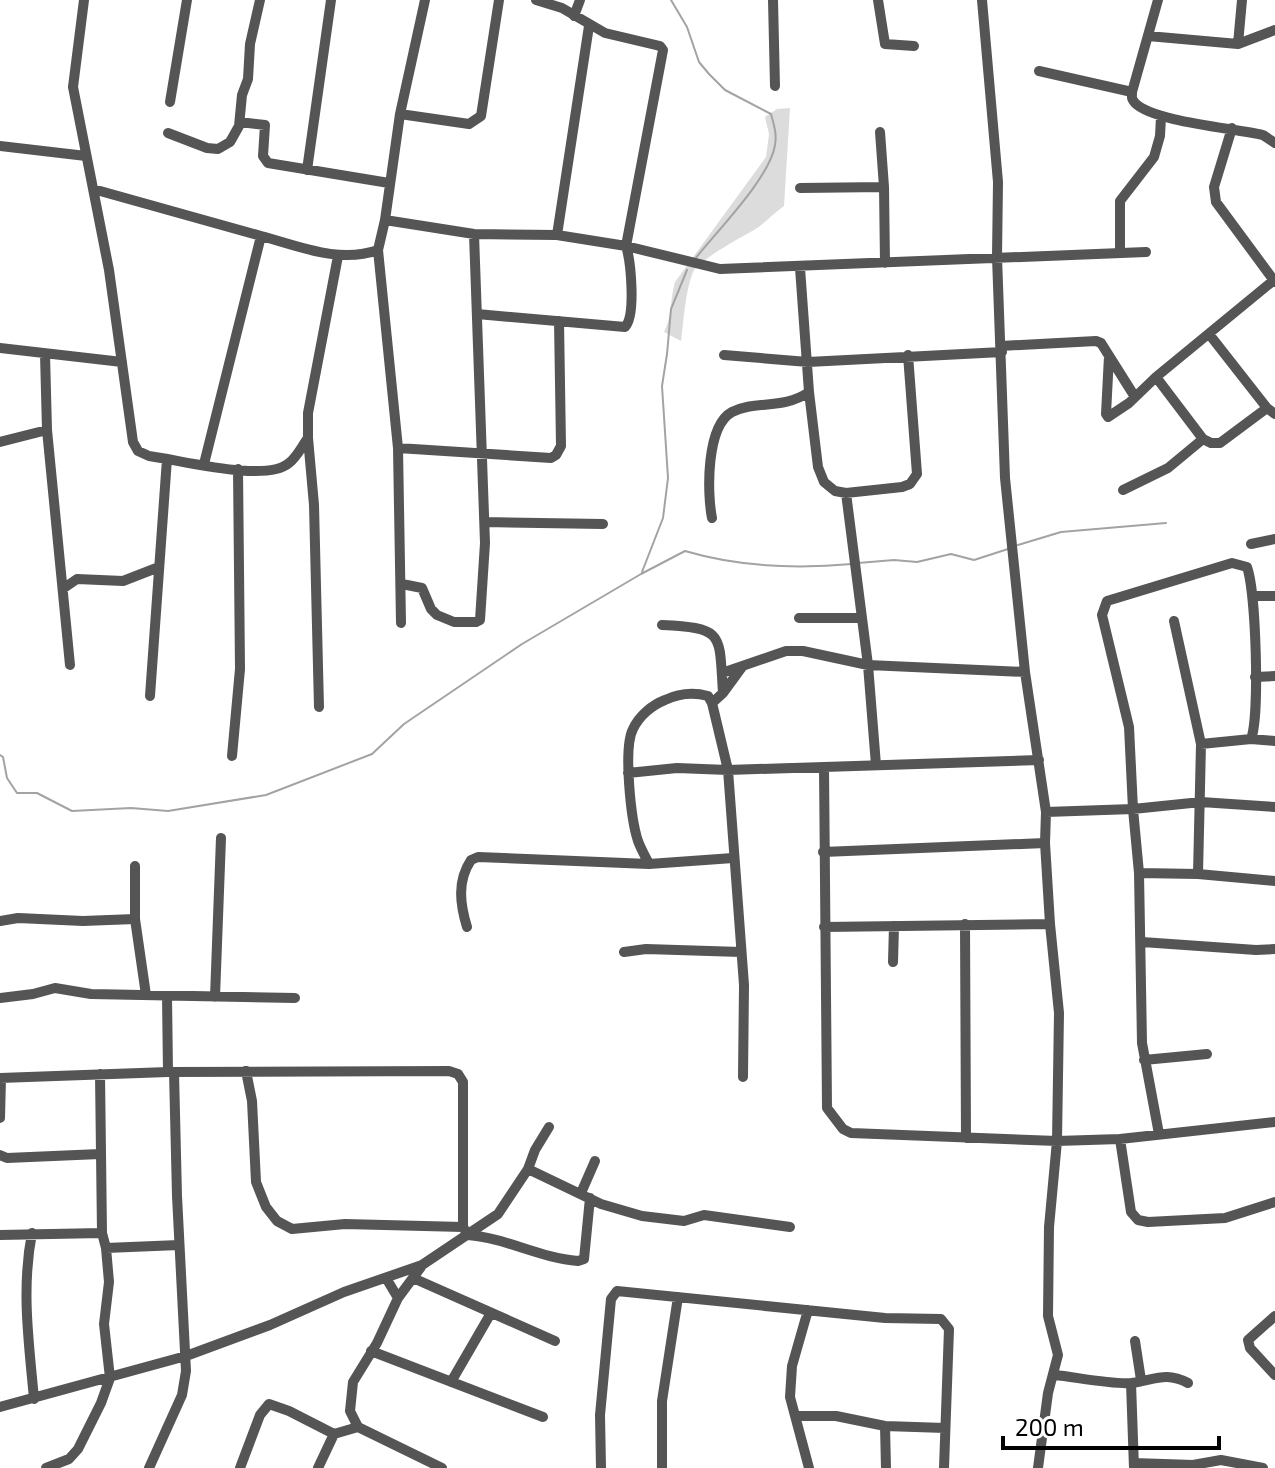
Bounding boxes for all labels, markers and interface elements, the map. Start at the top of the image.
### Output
scale bar [1003,1400,1219,1450]
text: 200 m [1015,1412,1084,1441]

